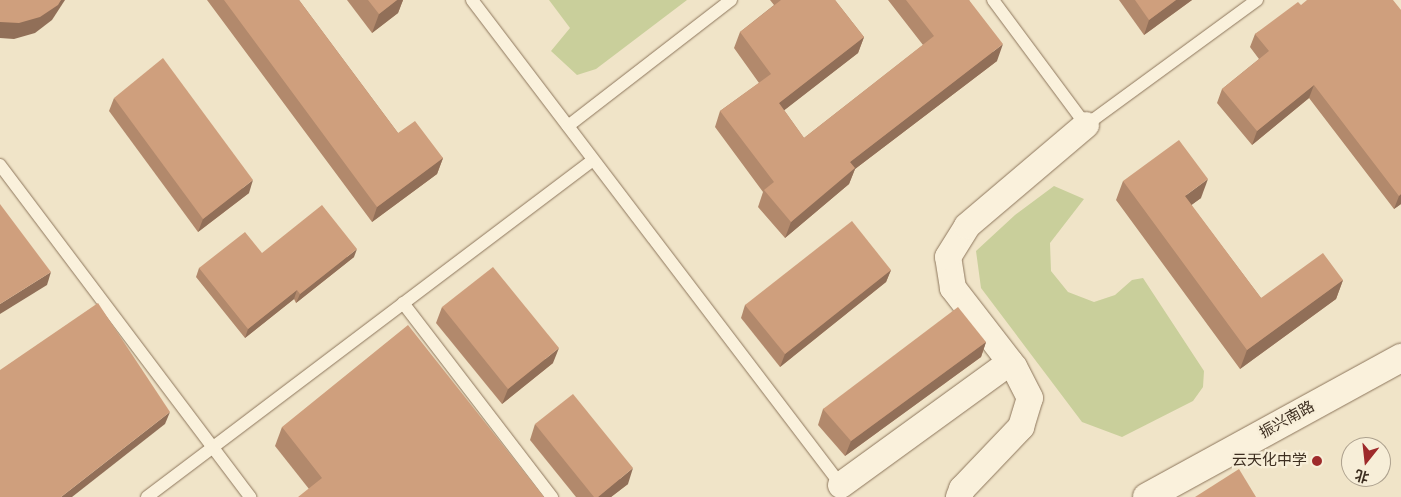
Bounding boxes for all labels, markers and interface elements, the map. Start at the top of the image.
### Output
street label: 振兴南路 [1256,398,1318,442]
north arrow [1341,437,1391,487]
place label: 云天化中学 [1232,452,1307,470]
marker: 云天化中学 [1311,455,1323,467]
text: 北 [1353,467,1371,485]

